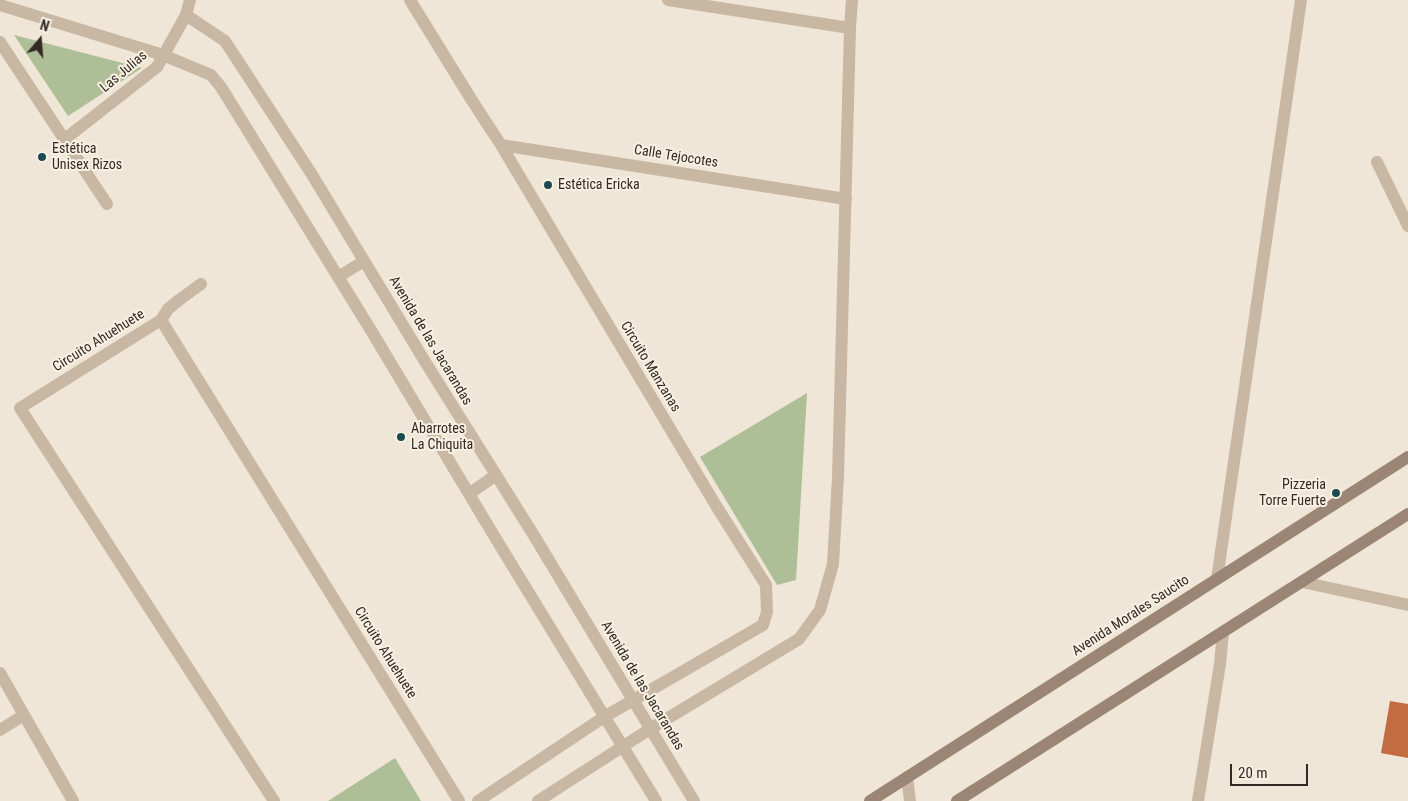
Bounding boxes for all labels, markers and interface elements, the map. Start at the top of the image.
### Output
north arrow [15,15,65,65]
text: N [38,17,51,35]
street label: Las Julias [97,48,151,96]
place label: Estética Unisex Rizos [52,141,122,174]
street label: Calle Tejocotes [633,142,719,172]
marker: Estética Unisex Rizos [36,151,48,163]
place label: Estética Ericka [558,177,640,193]
marker: Estética Ericka [542,179,554,191]
street label: Avenida de las Jacarandas [385,273,475,409]
street label: Circuito Ahuehuete [50,306,148,376]
street label: Circuito Manzanas [616,319,684,415]
place label: Abarrotes La Chiquita [411,421,473,454]
marker: Abarrotes La Chiquita [395,431,407,443]
place label: Pizzeria Torre Fuerte [1259,477,1326,510]
marker: Pizzeria Torre Fuerte [1330,487,1342,499]
street label: Avenida Morales Saucito [1069,572,1193,660]
street label: Circuito Ahuehuete [350,604,420,702]
street label: Avenida de las Jacarandas [597,618,687,754]
scale bar [1233,754,1310,786]
text: 20 m [1238,764,1268,782]

